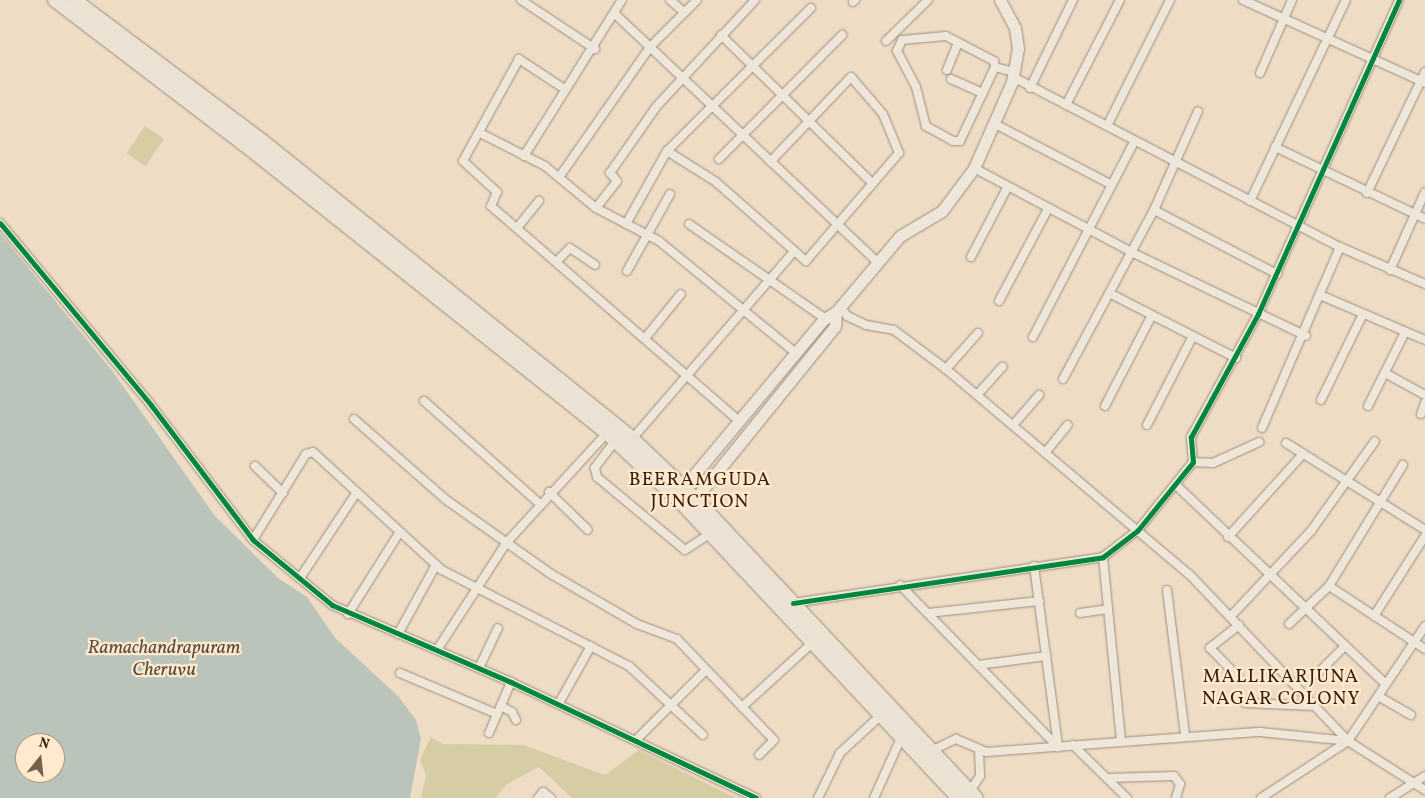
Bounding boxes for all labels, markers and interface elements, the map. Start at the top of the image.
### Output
district label: BEERAMGUDA JUNCTION [628,470,772,514]
water label: Ramachandrapuram Cheruvu [88,638,240,682]
district label: MALLIKARJUNA NAGAR COLONY [1200,667,1362,711]
north arrow [15,733,65,783]
text: N [36,734,51,755]

